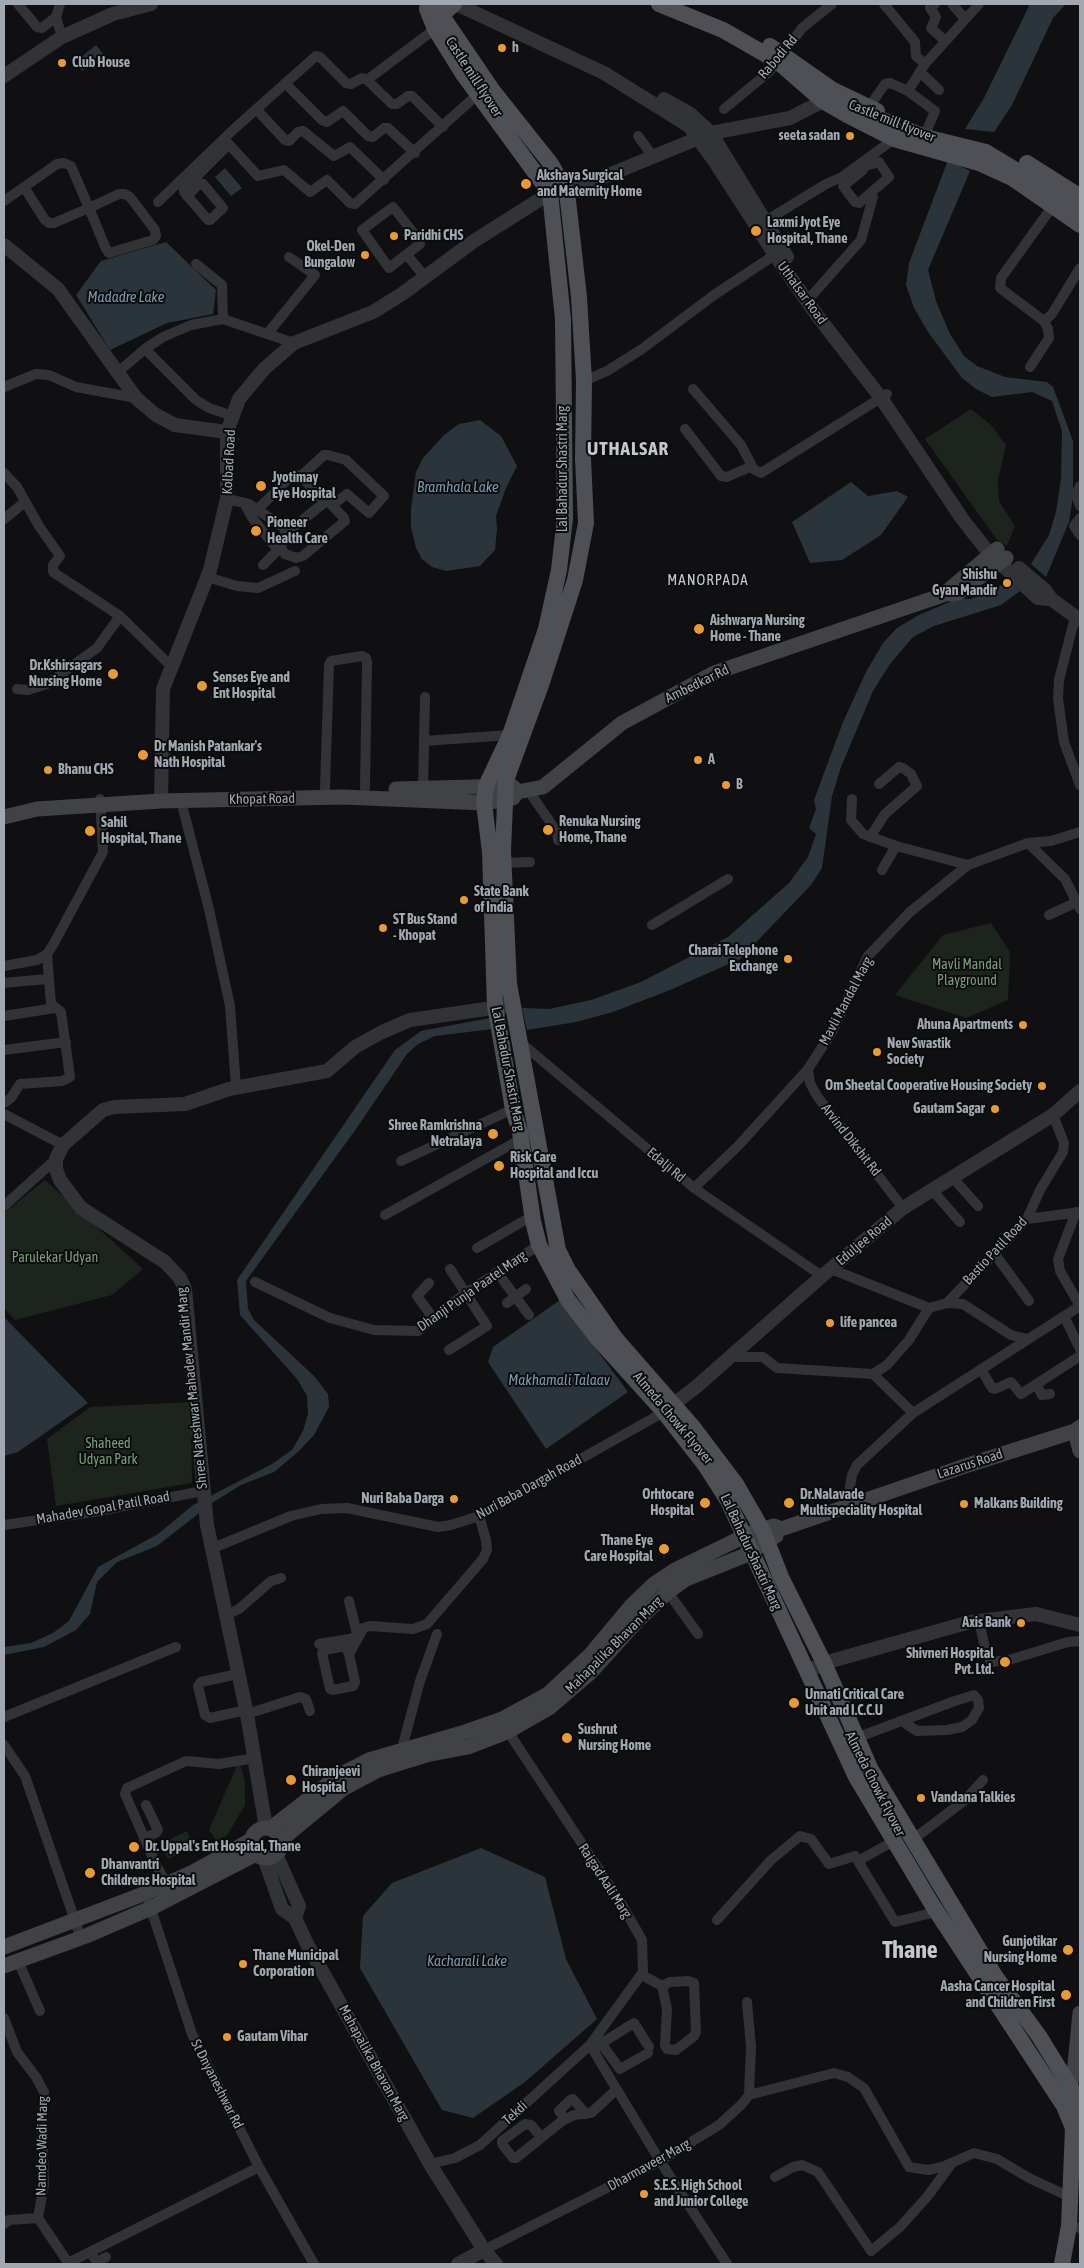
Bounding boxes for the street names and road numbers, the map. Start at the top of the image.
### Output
street label: Rabodi Rd [755,32,801,82]
street label: Castle mill flyover [442,34,506,120]
street label: Castle mill flyover [846,96,938,146]
street label: Uthalsar Road [774,258,830,328]
street label: Lal Bahadur Shastri Marg [555,406,571,532]
street label: Kolbad Road [219,429,239,495]
street label: Ambedkar Rd [662,661,732,707]
street label: Khopat Road [229,790,295,808]
street label: Mavli Mandal Marg [816,954,876,1048]
street label: Lal Bahadur Shastri Marg [488,1005,528,1133]
street label: Arvind Dikshit Rd [818,1101,884,1179]
street label: Edalji Rd [643,1144,689,1186]
street label: Eduljee Road [833,1213,895,1269]
street label: Bastio Patil Road [959,1214,1031,1288]
street label: Dhanji Punja Paatel Marg [414,1247,530,1335]
street label: Shree Nateshwar Mahadev Mandir Marg [173,1286,211,1490]
street label: Almeda Chowk Flyover [629,1368,717,1468]
street label: Lazarus Road [935,1446,1005,1482]
street label: Nuri Baba Dargah Road [473,1451,585,1523]
street label: Mahadev Gopal Patil Road [35,1488,171,1528]
street label: Lal Bahadur Shastri Marg [717,1491,785,1613]
street label: Mahapalika Bhavan Marg [562,1593,666,1697]
street label: Almeda Chowk Flyover [841,1729,909,1839]
street label: Raigad Aali Marg [575,1841,635,1921]
street label: Mahapalika Bhavan Marg [335,2002,413,2124]
street label: St Dnyaneshwar Rd [187,2037,247,2131]
street label: Namdeo Wadi Marg [33,2096,51,2196]
street label: Tekdi [499,2098,531,2128]
street label: Dharmaveer Marg [605,2135,693,2195]

